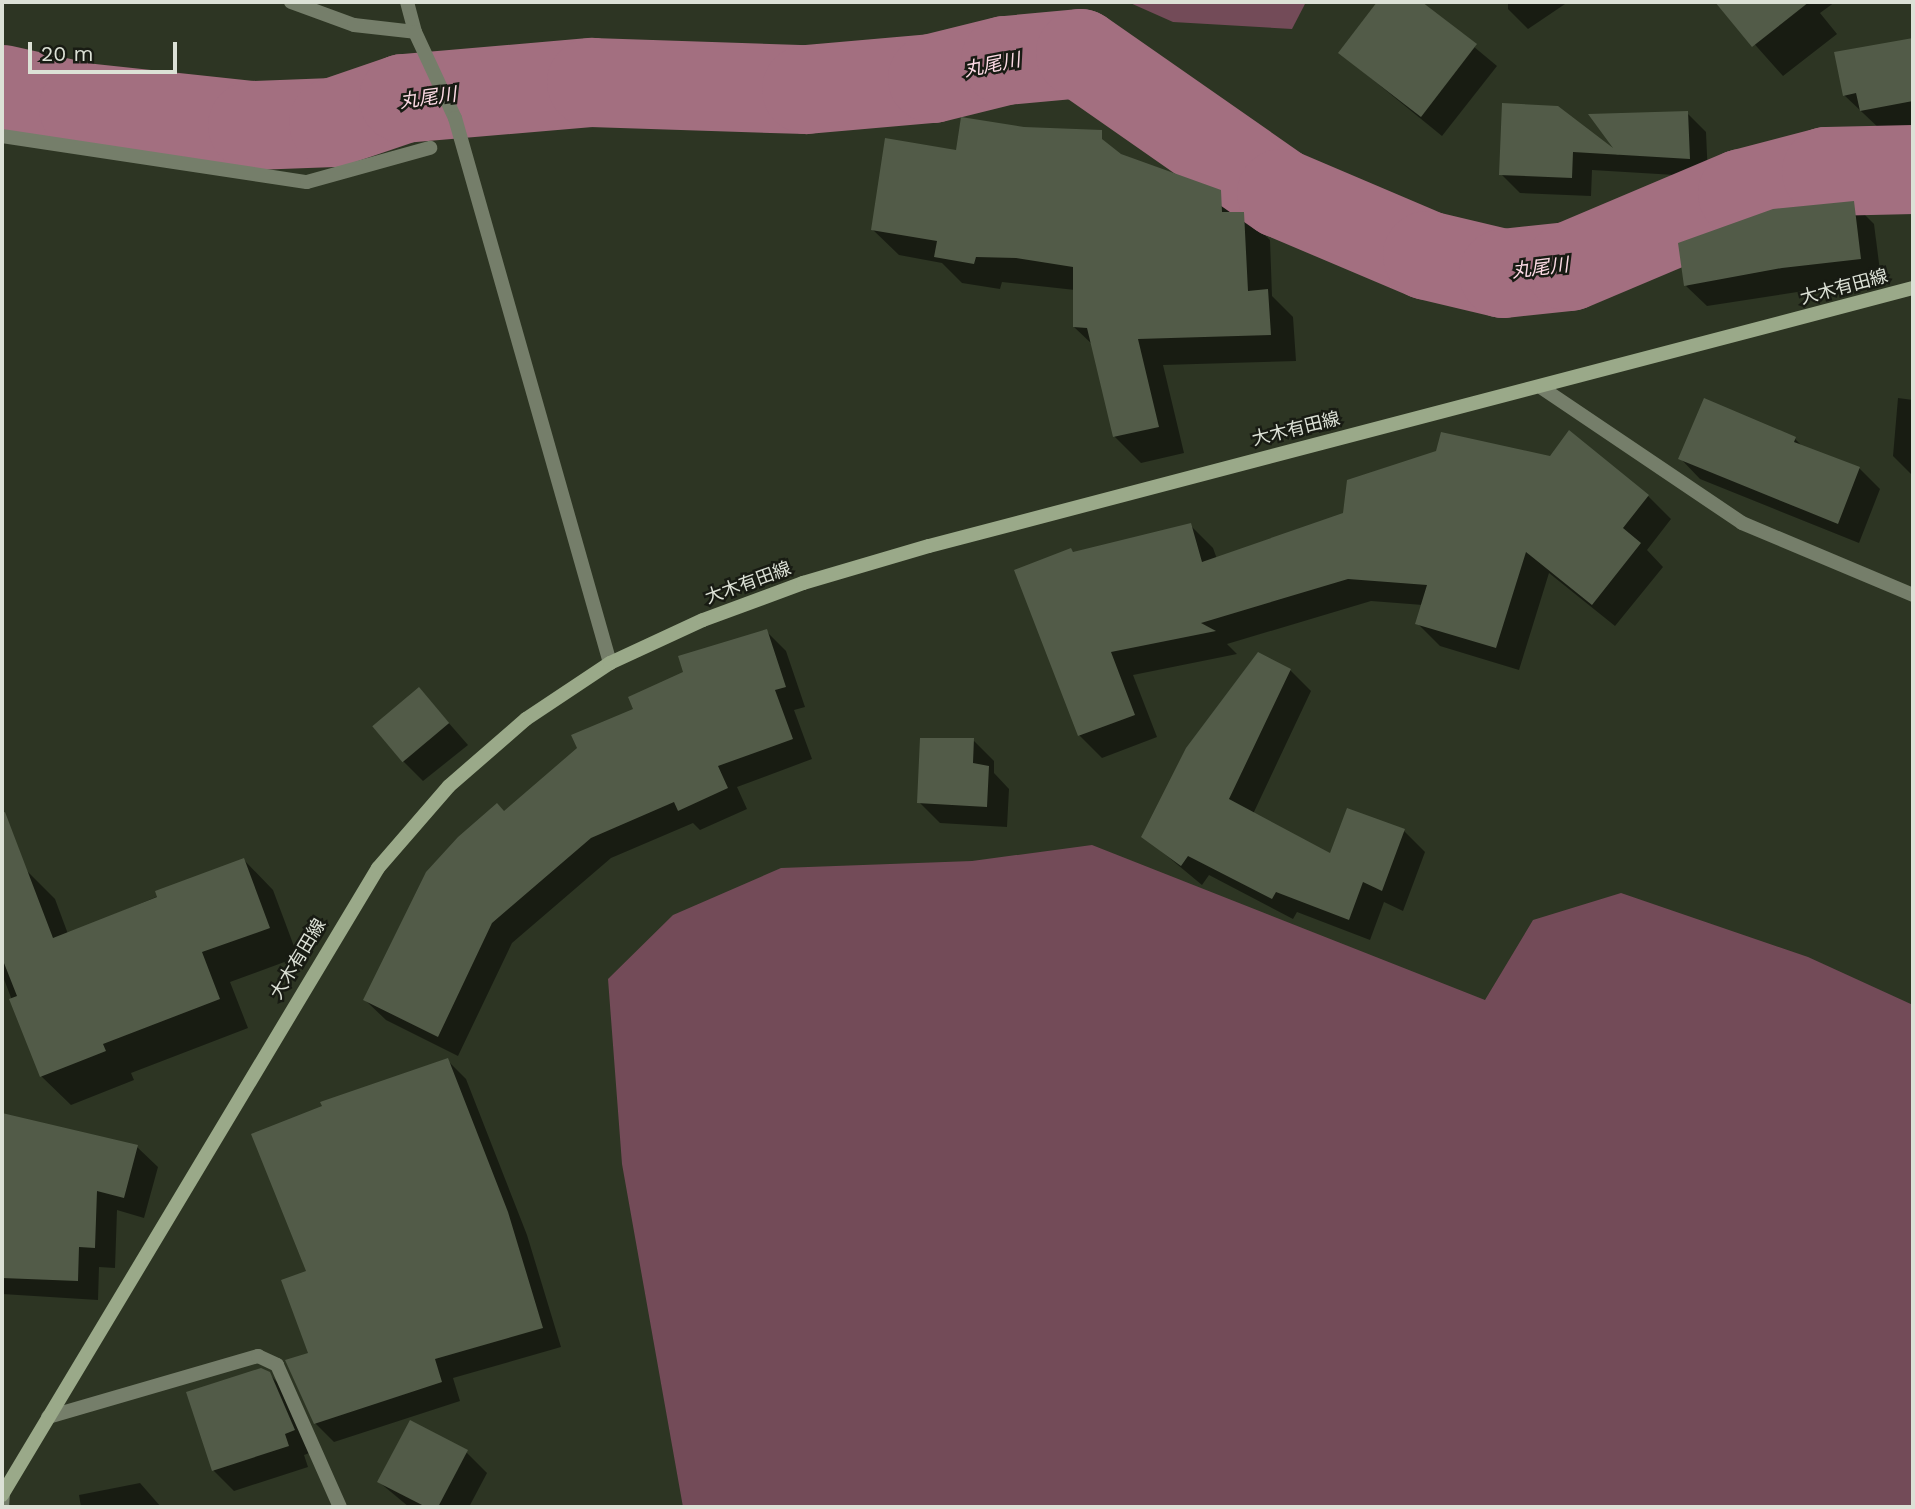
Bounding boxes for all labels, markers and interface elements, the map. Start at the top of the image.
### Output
scale bar [32,28,180,72]
text: 20 m [41,41,93,66]
water label: 丸尾川 [962,48,1022,82]
water label: 丸尾川 [398,83,458,113]
water label: 丸尾川 [1510,253,1570,283]
street label: 大木有田線 [1798,265,1890,309]
street label: 大木有田線 [1250,408,1342,450]
street label: 大木有田線 [702,557,794,609]
street label: 大木有田線 [266,915,330,1003]

